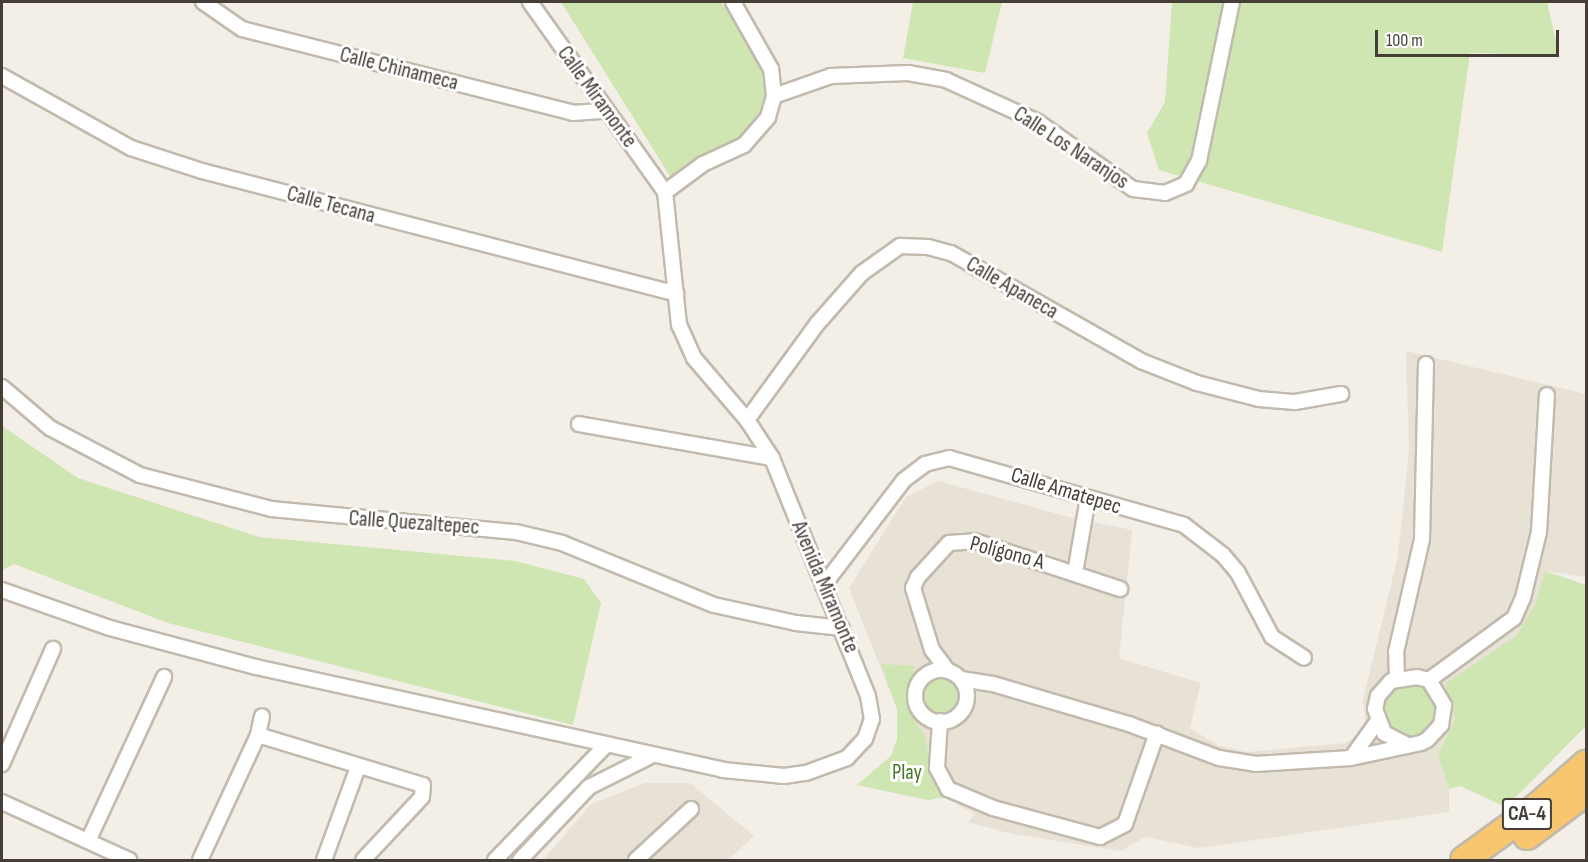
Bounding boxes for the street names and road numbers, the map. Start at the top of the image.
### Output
street label: Calle Miramonte [551,41,643,153]
street label: Calle Chinameca [337,42,461,96]
street label: Calle Los Naranjos [1008,101,1134,195]
street label: Calle Tecana [284,181,378,229]
street label: Calle Apaneca [961,251,1063,325]
street label: Calle Amatepec [1008,462,1124,520]
street label: Calle Quezaltepec [348,505,480,541]
street label: Avenida Miramonte [785,517,865,657]
street label: Polígono A [967,530,1047,576]
road number: CA-4 [1502,796,1552,832]

